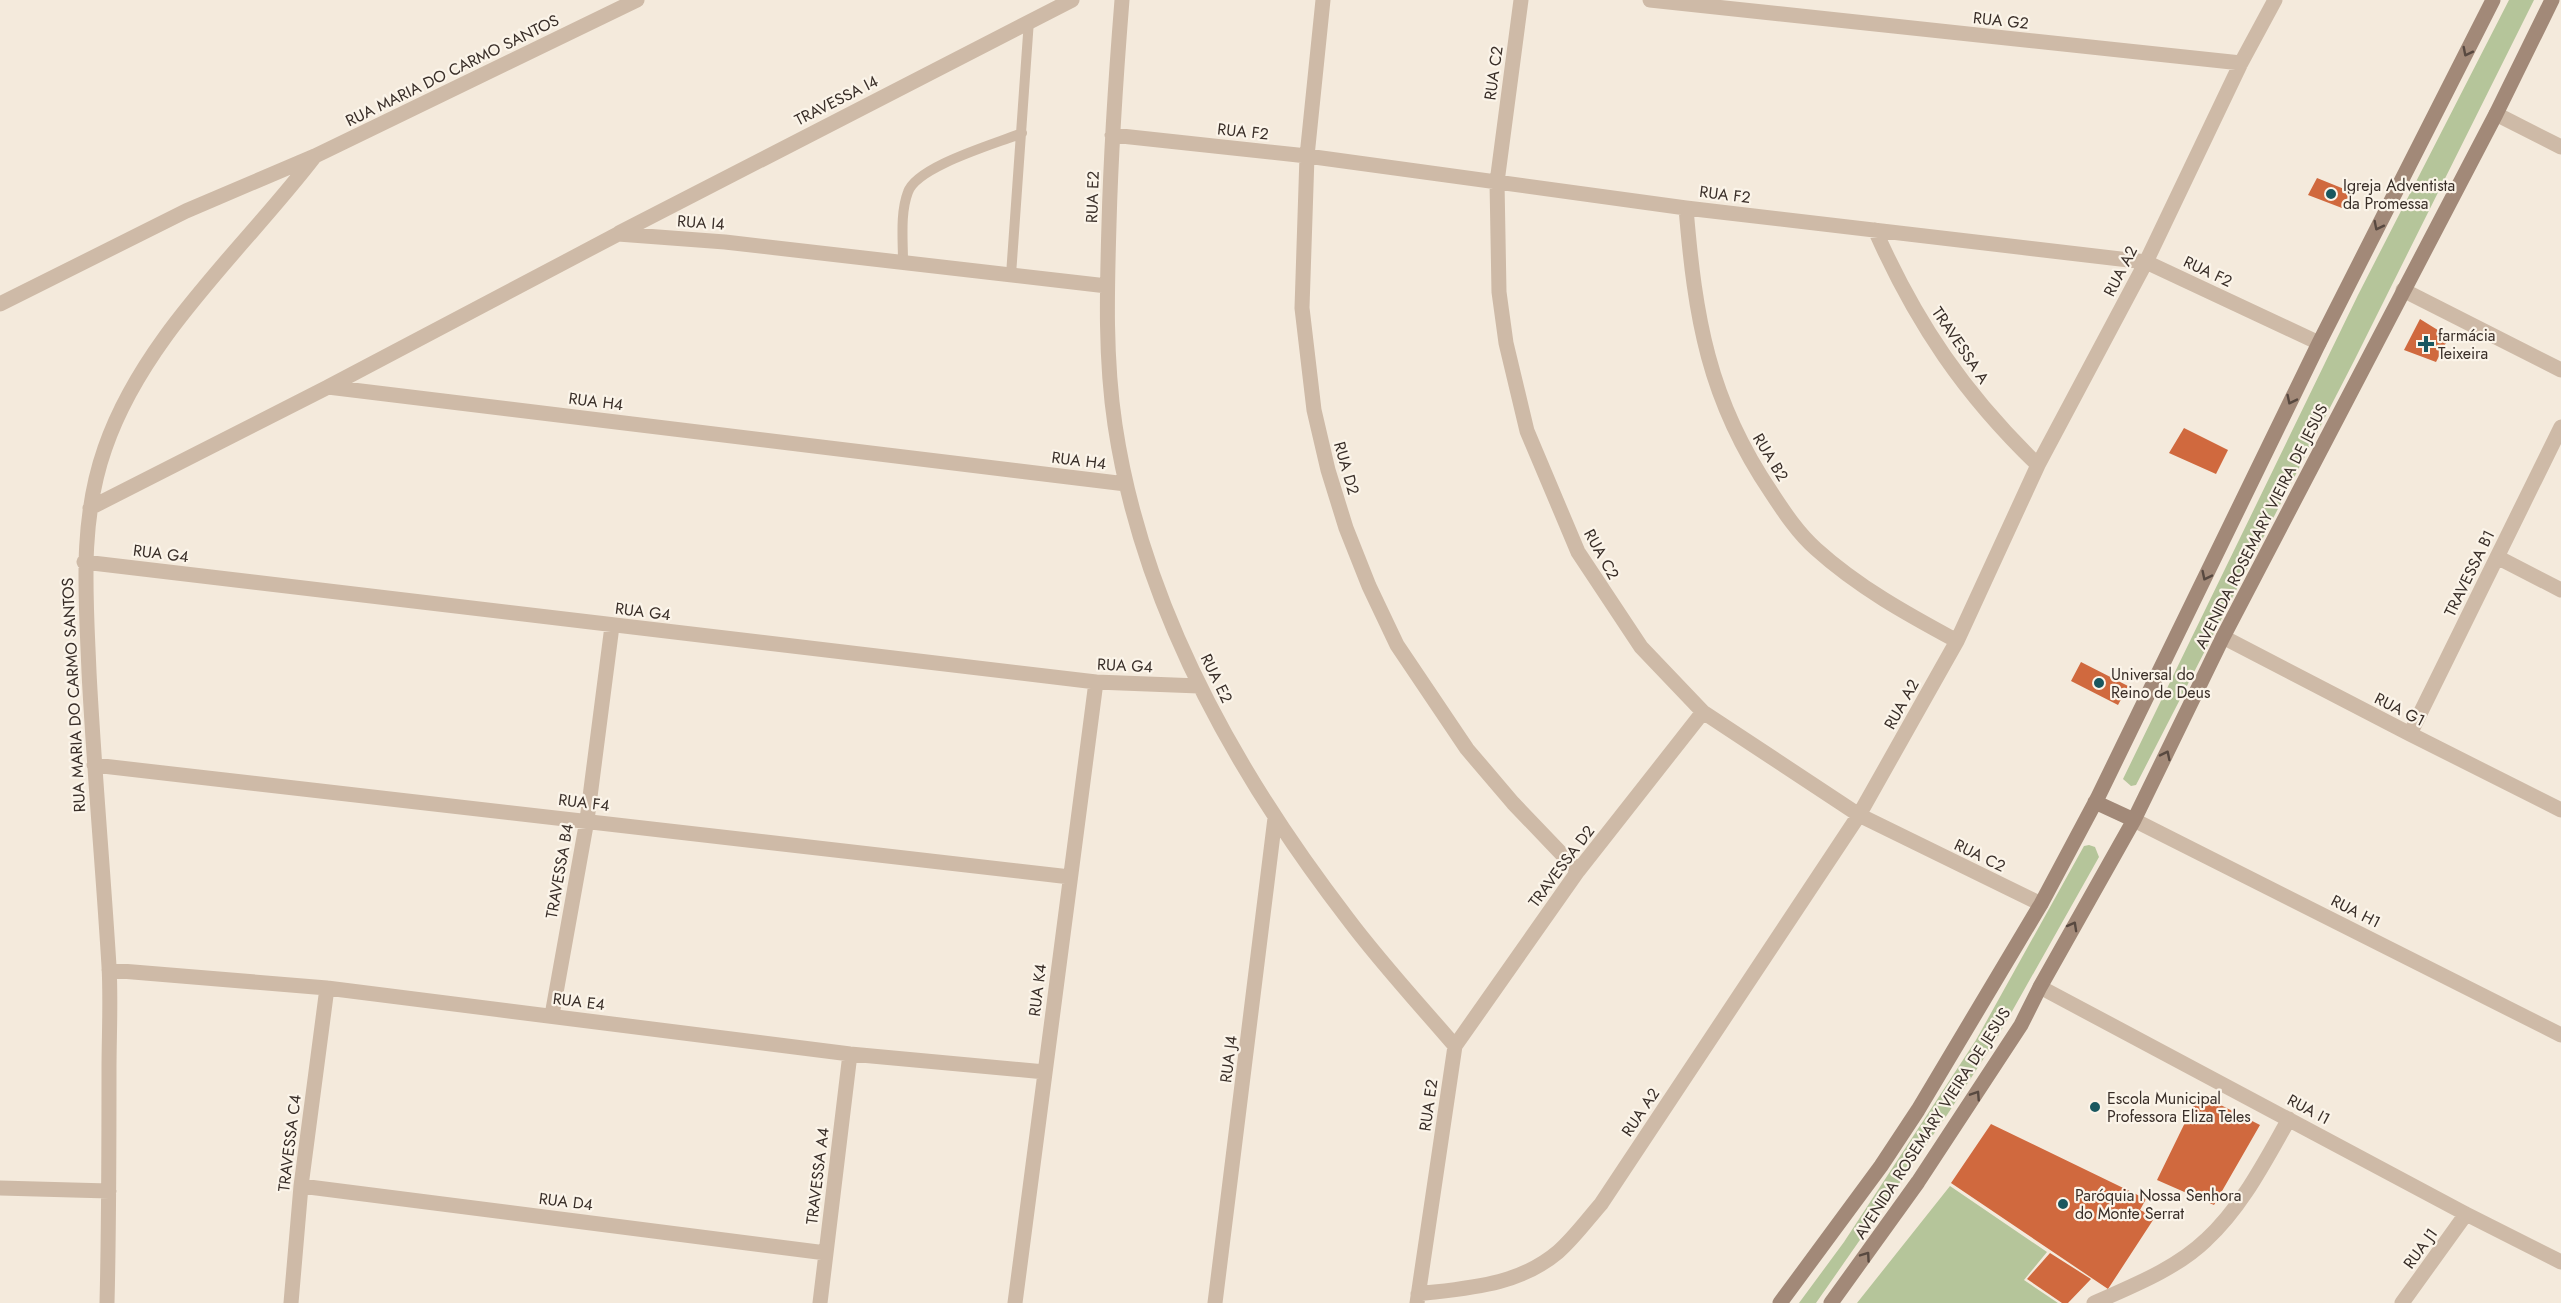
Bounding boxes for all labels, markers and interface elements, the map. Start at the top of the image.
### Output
street label: RUA G2 [1972,6,2030,35]
street label: RUA MARIA DO CARMO SANTOS [342,9,563,132]
street label: RUA C2 [1478,45,1509,102]
one-way arrow [2462,46,2474,57]
street label: TRAVESSA I4 [791,70,882,131]
street label: RUA F2 [1216,117,1270,146]
street label: RUA E2 [1080,171,1105,224]
place label: Igreja Adventista da Promessa [2343,174,2455,215]
street label: RUA F2 [1698,180,1752,209]
marker: Igreja Adventista da Promessa [2324,187,2338,201]
street label: RUA I4 [676,209,726,236]
one-way arrow [2374,219,2385,230]
street label: RUA A2 [2098,242,2143,301]
street label: RUA F2 [2180,250,2236,293]
street label: TRAVESSA A [1926,302,1995,389]
place label: farmácia Teixeira [2438,324,2496,365]
marker: farmácia Teixeira [2419,337,2433,351]
street label: RUA H4 [567,387,625,416]
one-way arrow [2286,394,2298,405]
street label: AVENIDA ROSEMARY VIEIRA DE JESUS [2189,400,2334,653]
street label: RUA B2 [1747,429,1794,486]
street label: RUA D2 [1328,439,1365,497]
street label: RUA H4 [1050,446,1108,475]
street label: RUA C2 [1578,525,1625,584]
street label: TRAVESSA B1 [2439,526,2500,620]
street label: RUA G4 [132,539,190,568]
one-way arrow [2201,569,2213,580]
street label: RUA MARIA DO CARMO SANTOS [56,577,91,813]
street label: RUA G4 [614,597,672,626]
street label: RUA E2 [1195,650,1238,707]
street label: RUA G4 [1096,653,1154,678]
place label: Universal do Reino de Deus [2111,663,2210,704]
street label: RUA A2 [1878,675,1925,733]
marker: Universal do Reino de Deus [2092,676,2106,690]
street label: RUA G1 [2371,687,2429,732]
one-way arrow [2158,750,2170,761]
street label: RUA F4 [557,788,611,817]
street label: TRAVESSA D2 [1523,820,1600,912]
street label: TRAVESSA B4 [540,822,579,920]
street label: RUA C2 [1950,833,2009,878]
street label: RUA H1 [2327,889,2385,934]
one-way arrow [2066,922,2078,932]
street label: RUA K4 [1023,962,1052,1018]
street label: RUA E4 [551,987,606,1016]
street label: AVENIDA ROSEMARY VIEIRA DE JESUS [1849,1003,2016,1244]
street label: RUA J4 [1214,1034,1243,1084]
street label: RUA E2 [1413,1078,1444,1133]
street label: RUA A2 [1616,1083,1665,1141]
place label: Escola Municipal Professora Eliza Teles [2107,1087,2251,1128]
street label: RUA I1 [2283,1089,2334,1130]
one-way arrow [1968,1091,1980,1101]
street label: TRAVESSA C4 [272,1093,307,1193]
marker: Escola Municipal Professora Eliza Teles [2088,1100,2102,1114]
street label: TRAVESSA A4 [800,1126,835,1226]
place label: Paróquia Nossa Senhora do Monte Serrat [2075,1184,2241,1225]
street label: RUA D4 [537,1187,594,1216]
marker: Paróquia Nossa Senhora do Monte Serrat [2056,1197,2070,1211]
street label: RUA J1 [2398,1223,2443,1273]
one-way arrow [1859,1252,1870,1263]

